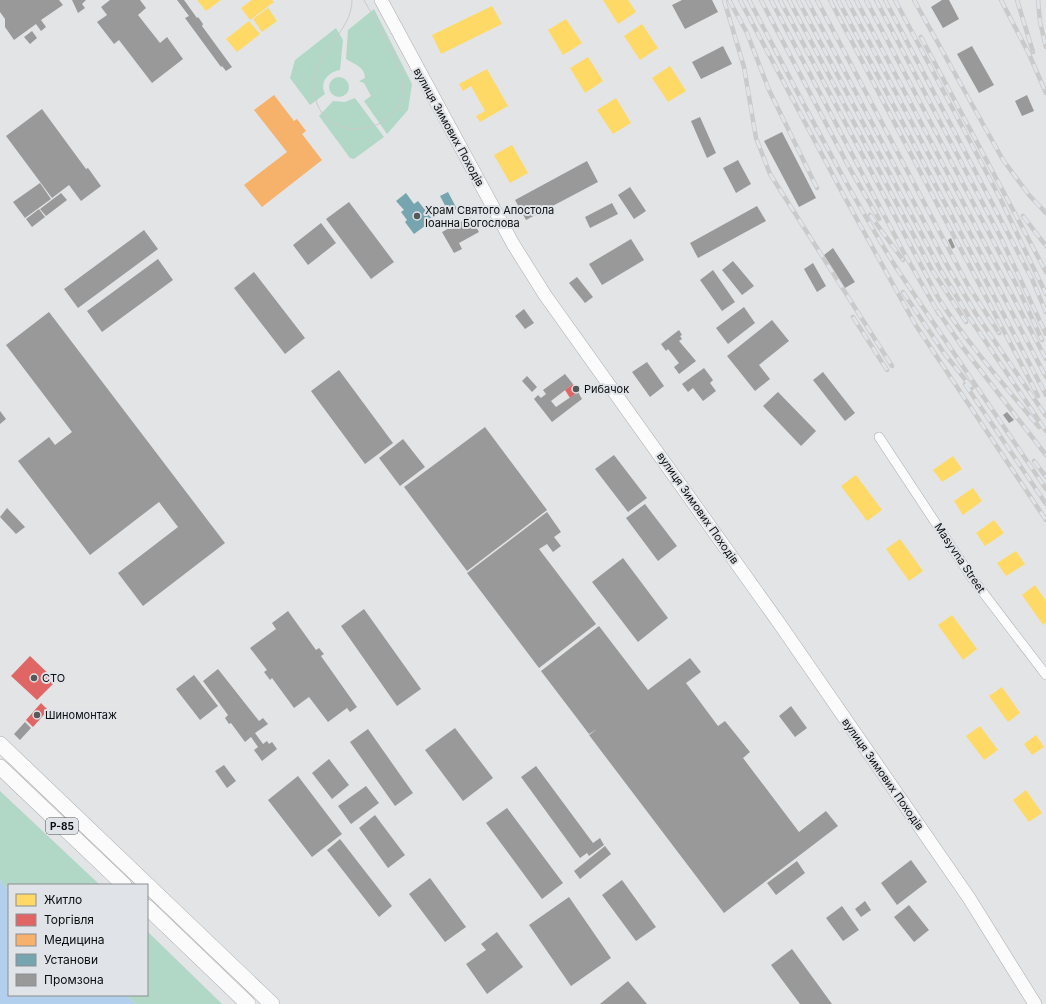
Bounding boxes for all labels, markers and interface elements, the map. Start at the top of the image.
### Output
street label: вулиця Зимових Походів [411,65,487,189]
place label: Храм Святого Апостола Іоанна Богослова [425,203,554,230]
marker: Храм Святого Апостола Іоанна Богослова [412,211,422,221]
place label: Рибачок [584,382,629,396]
marker: Рибачок [571,384,581,394]
street label: вулиця Зимових Походів [654,449,742,567]
street label: Masyvna Street [932,520,989,596]
place label: СТО [42,671,65,685]
marker: СТО [29,673,39,683]
place label: Шиномонтаж [45,708,117,722]
marker: Шиномонтаж [32,710,42,720]
street label: вулиця Зимових Походів [839,715,927,833]
road number: Р-85 [46,818,78,834]
legend [8,884,148,996]
text: Житло [44,892,82,907]
text: Торгівля [44,912,94,927]
text: Медицина [44,932,105,947]
text: Установи [44,952,98,967]
text: Промзона [44,972,104,987]

